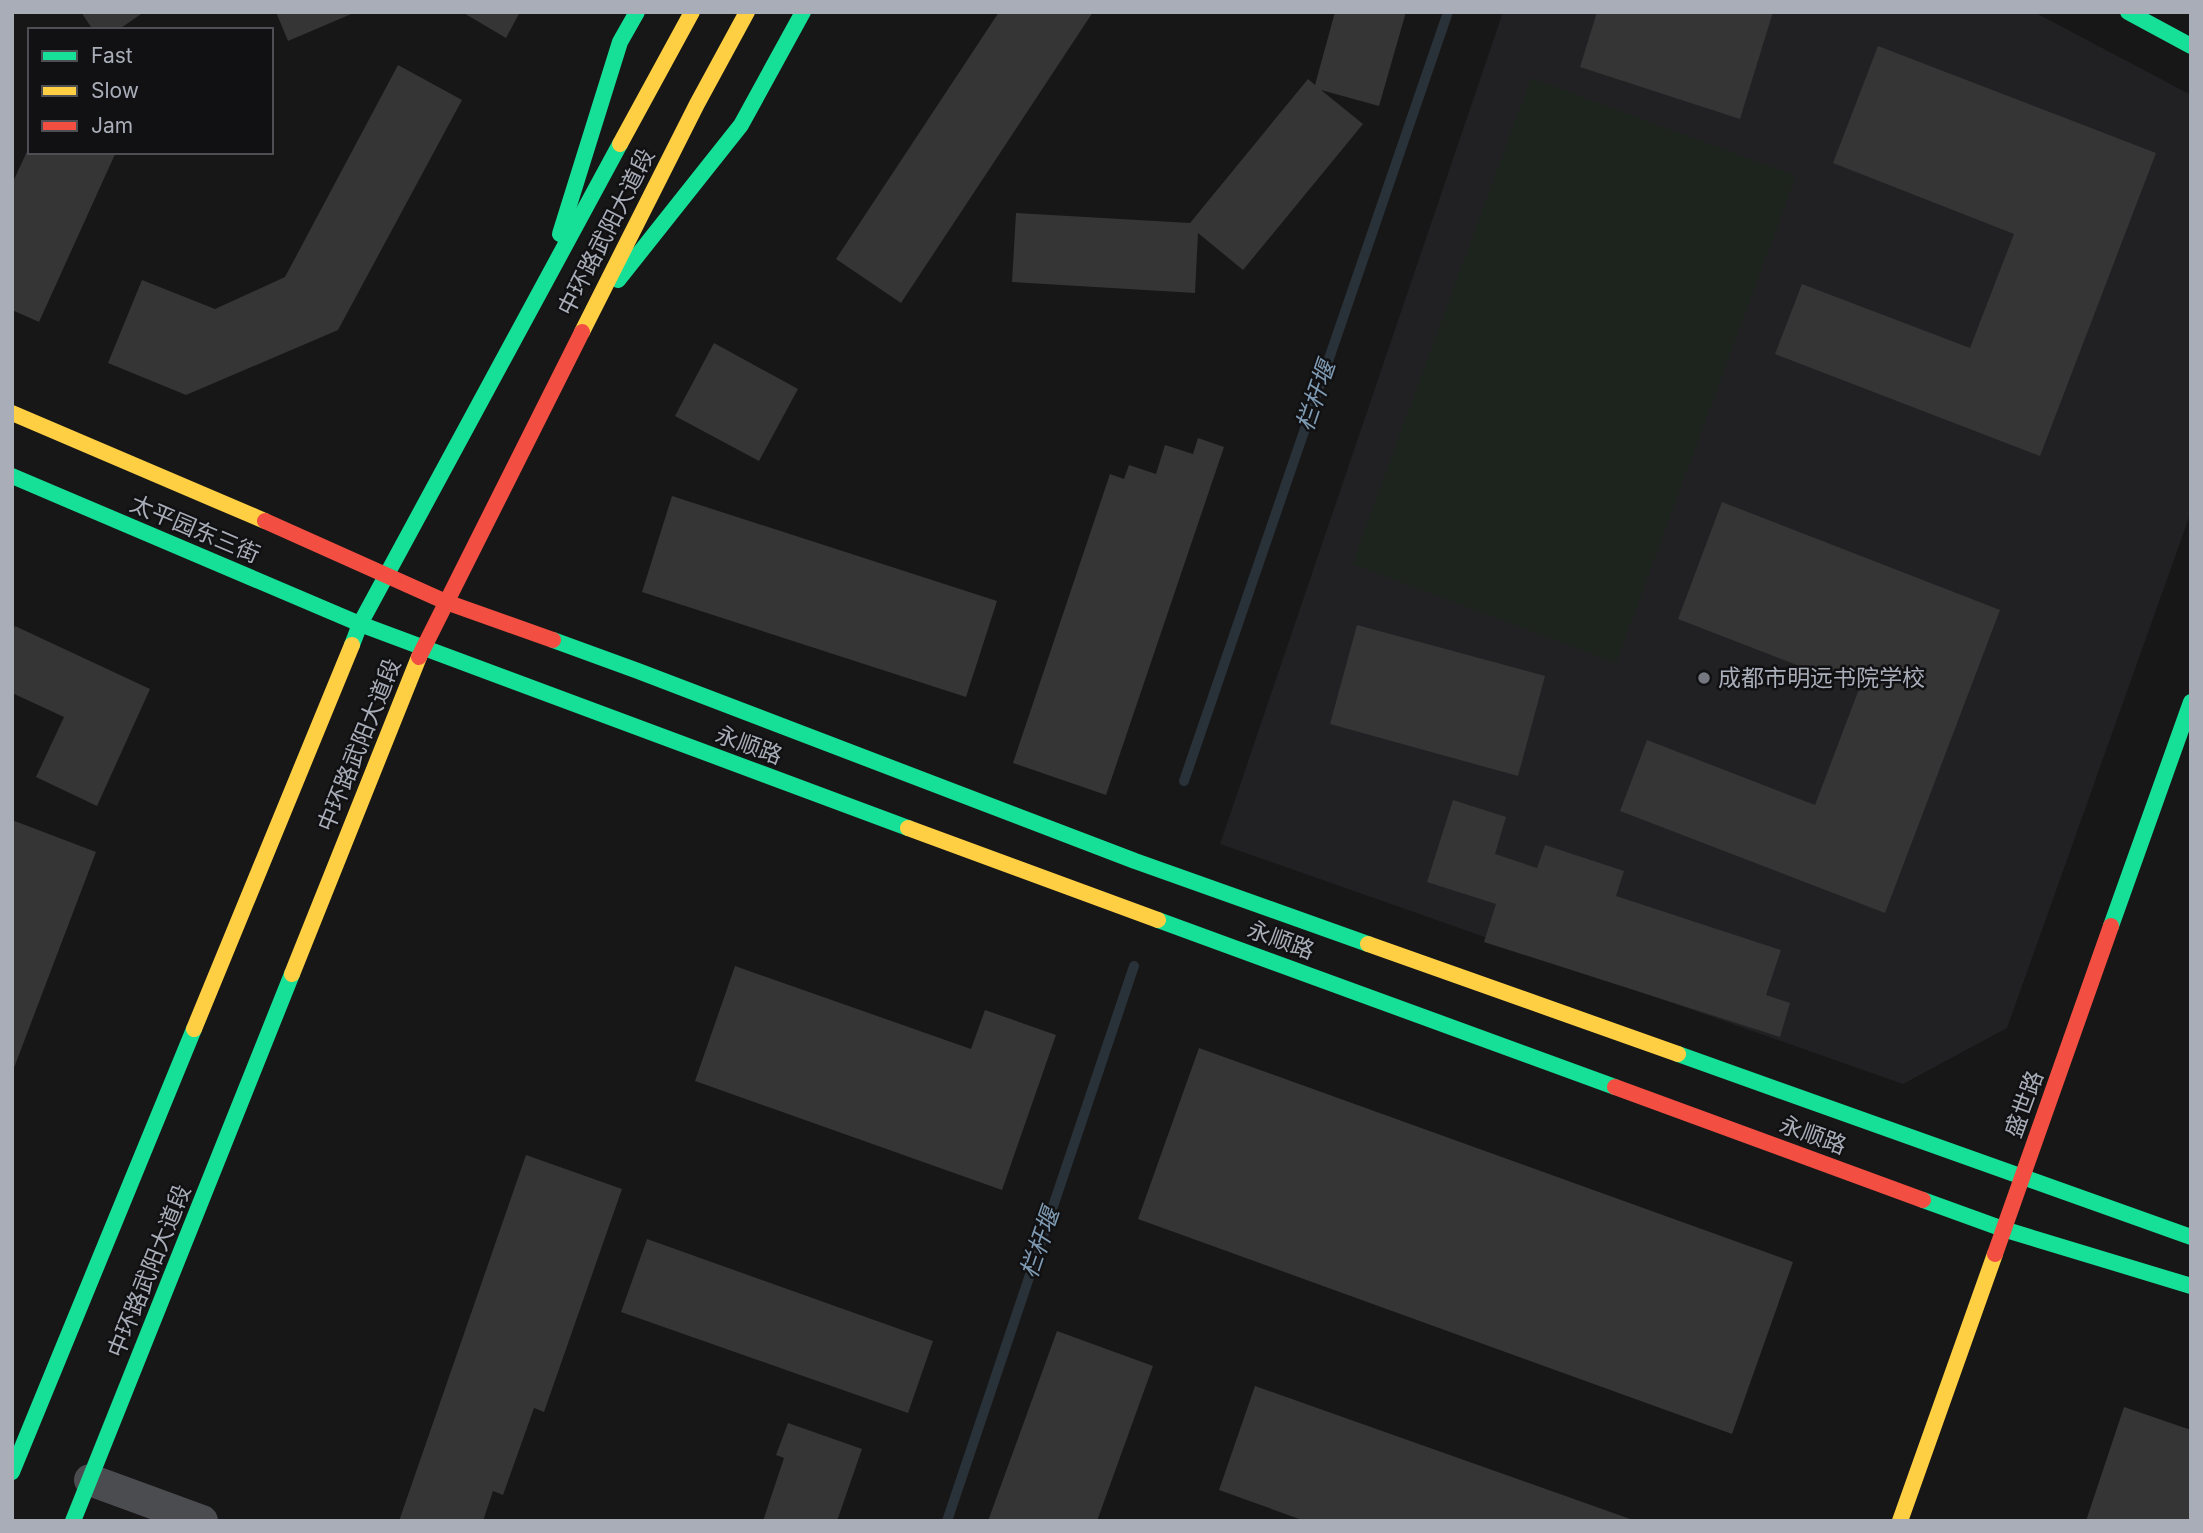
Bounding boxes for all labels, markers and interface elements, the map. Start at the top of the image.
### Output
legend [28,28,273,154]
text: Fast [91,43,133,68]
text: Slow [91,78,139,103]
text: Jam [91,113,133,138]
street label: 中环路武阳大道段 [552,144,660,320]
water label: 栏杆堰 [1290,353,1342,435]
street label: 太平园东三街 [126,489,264,569]
street label: 中环路武阳大道段 [312,654,406,836]
place label: 成都市明远书院学校 [1718,664,1925,692]
marker: 成都市明远书院学校 [1696,670,1712,686]
street label: 永顺路 [712,720,786,770]
street label: 永顺路 [1244,915,1318,965]
street label: 盛世路 [1999,1067,2049,1141]
street label: 永顺路 [1776,1110,1850,1160]
street label: 中环路武阳大道段 [102,1180,196,1362]
water label: 栏杆堰 [1014,1200,1066,1282]

